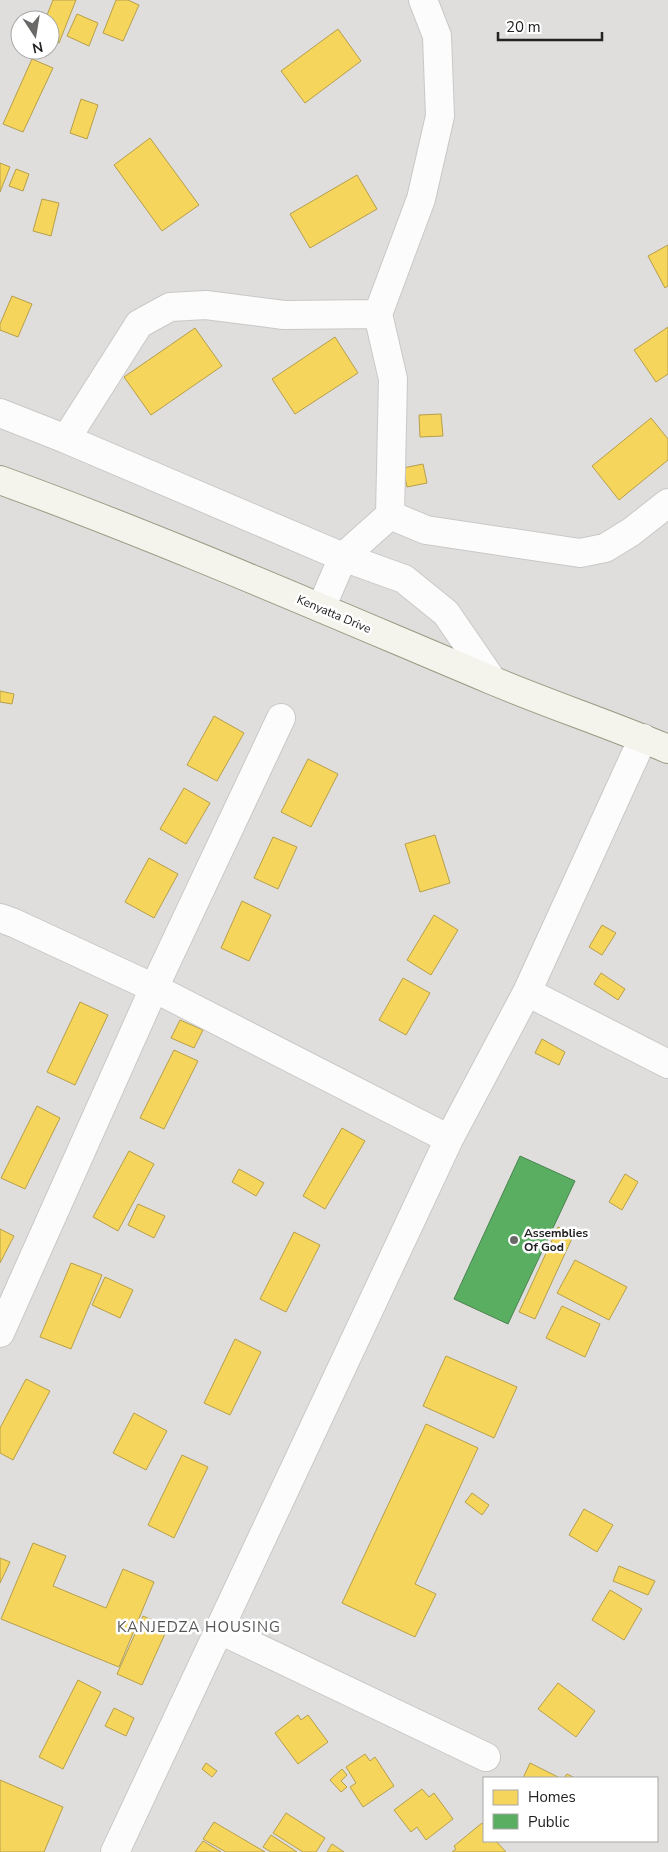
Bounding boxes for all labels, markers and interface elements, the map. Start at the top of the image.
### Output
north arrow [10,10,60,60]
scale bar [498,10,602,42]
text: 20 m [506,17,541,37]
text: N [30,37,45,58]
street label: Kenyatta Drive [294,591,374,637]
place label: Assemblies Of God [524,1225,588,1255]
marker: Assemblies Of God [508,1234,520,1246]
district label: KANJEDZA HOUSING [117,1617,281,1637]
legend [483,1777,658,1842]
text: Homes [528,1787,576,1807]
text: Public [528,1812,569,1832]

